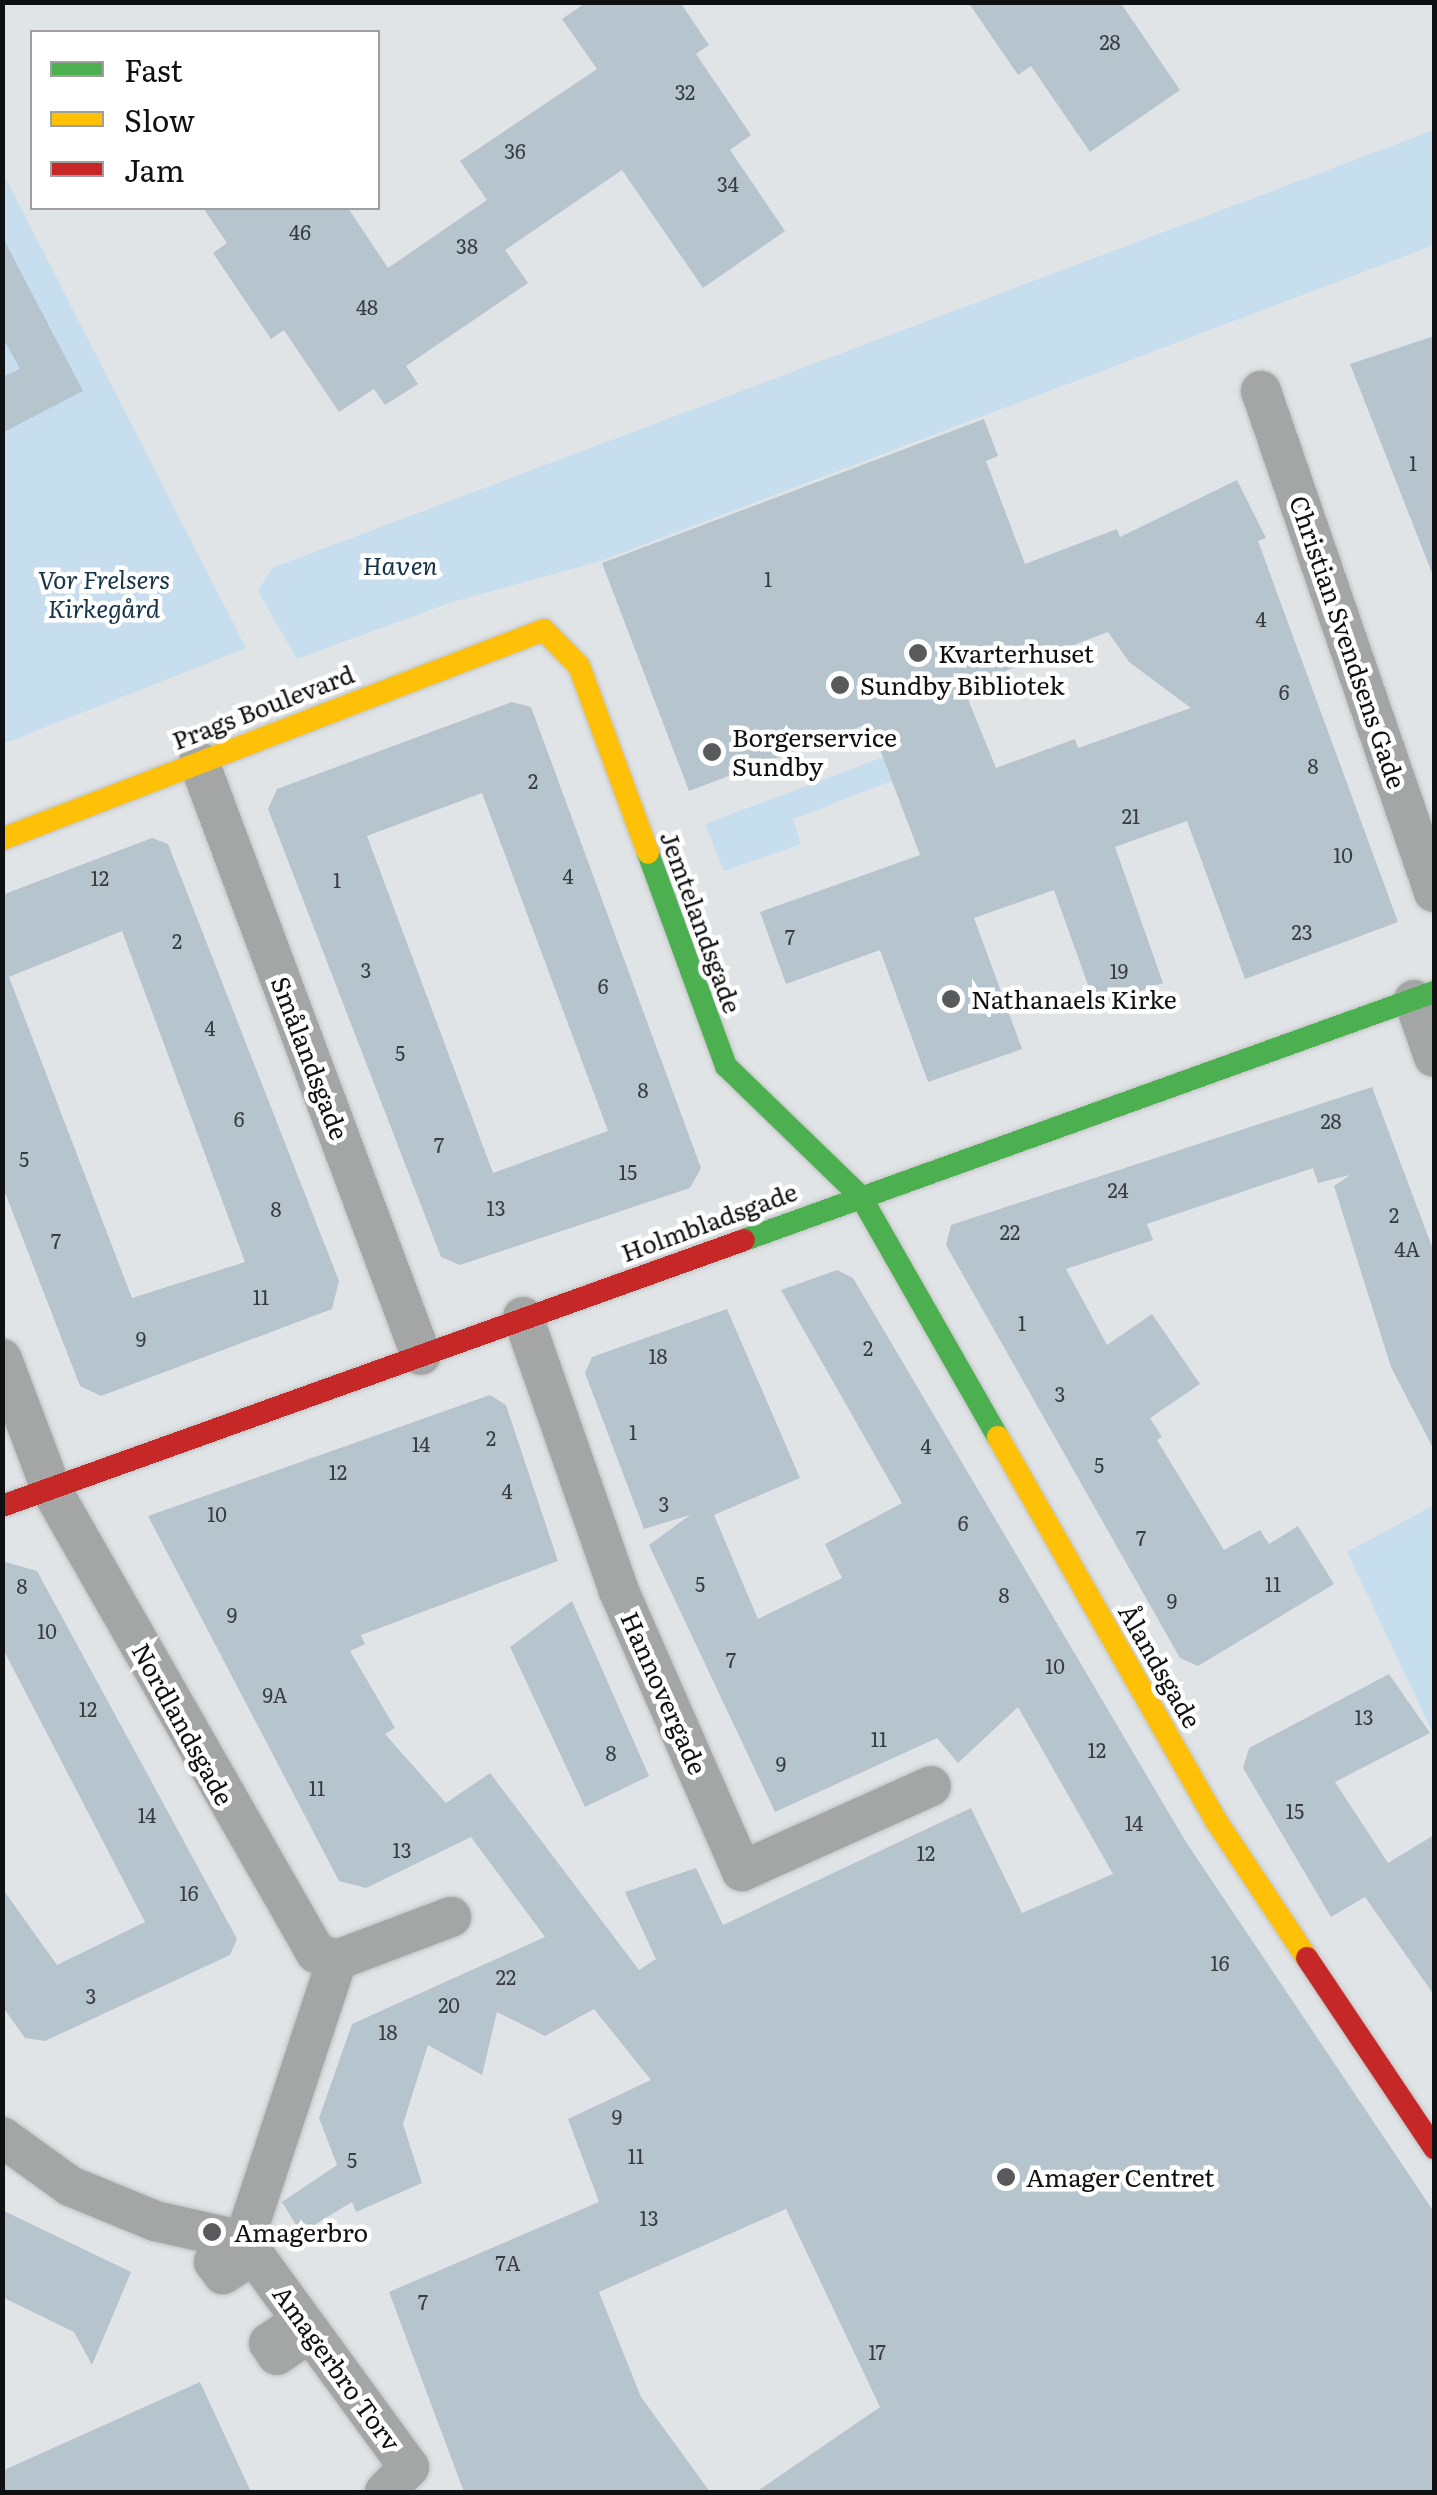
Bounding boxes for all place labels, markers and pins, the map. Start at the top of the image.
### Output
place label: Kvarterhuset [938,638,1094,668]
marker: Kvarterhuset [907,642,929,664]
place label: Sundby Bibliotek [860,670,1064,700]
marker: Sundby Bibliotek [829,674,851,696]
place label: Borgerservice Sundby [732,723,897,782]
marker: Borgerservice Sundby [701,741,723,763]
place label: Nathanaels Kirke [971,984,1177,1014]
marker: Nathanaels Kirke [940,988,962,1010]
place label: Amager Centret [1026,2162,1214,2192]
marker: Amager Centret [995,2166,1017,2188]
place label: Amagerbro [234,2217,368,2247]
marker: Amagerbro [199,2219,225,2245]

